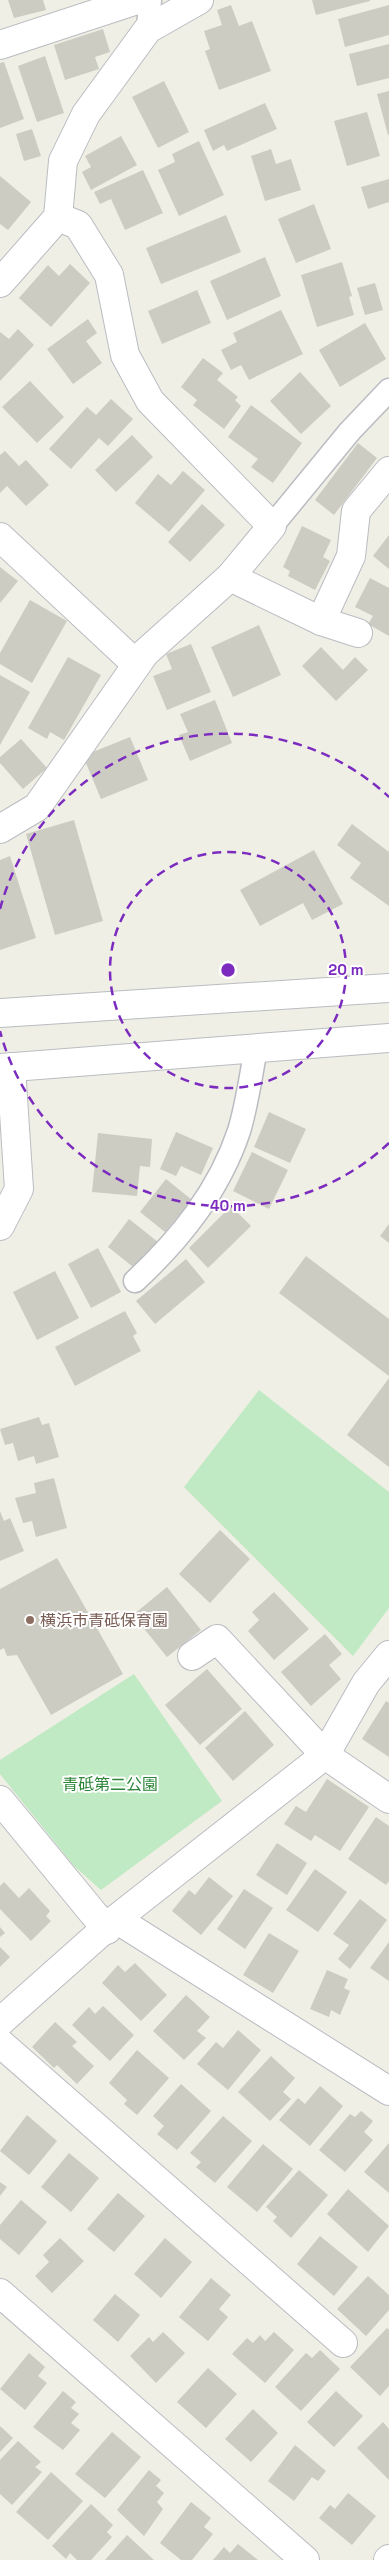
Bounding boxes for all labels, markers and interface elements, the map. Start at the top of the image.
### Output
text: 20 m [328,960,364,979]
centre of rings [219,961,237,979]
text: 40 m [210,1196,246,1215]
place label: 横浜市青砥保育園 [40,1610,168,1631]
marker: 横浜市青砥保育園 [24,1614,36,1626]
park label: 青砥第二公園 [62,1774,158,1795]

